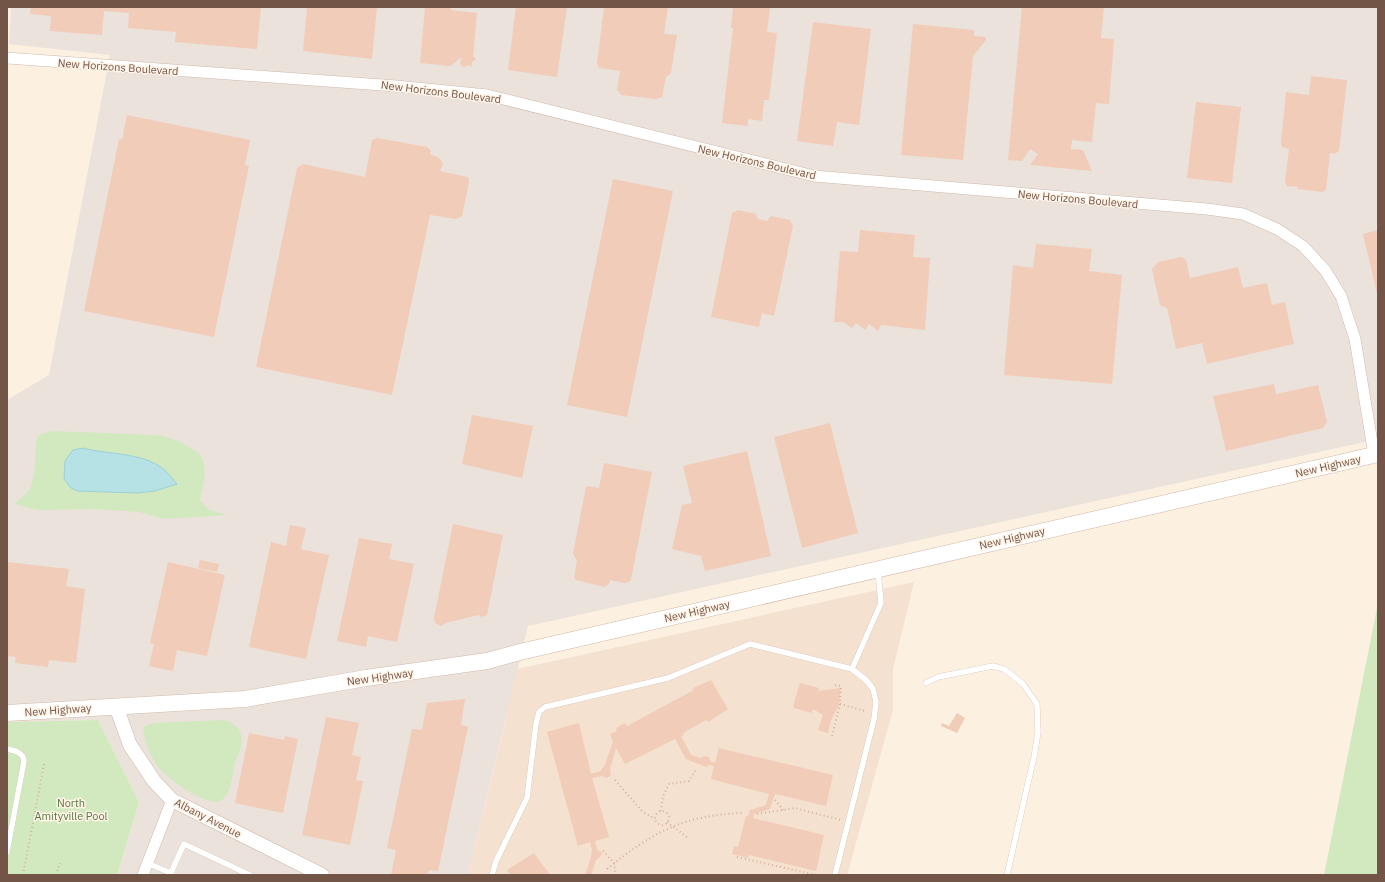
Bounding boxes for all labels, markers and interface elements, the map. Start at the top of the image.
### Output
street label: New Horizons Boulevard [57,56,179,78]
street label: New Horizons Boulevard [380,78,502,106]
street label: New Horizons Boulevard [696,142,818,182]
street label: New Horizons Boulevard [1017,187,1139,211]
street label: New Highway [1294,452,1363,480]
street label: New Highway [978,524,1047,552]
street label: New Highway [663,597,732,625]
street label: New Highway [346,665,415,689]
street label: New Highway [24,701,92,719]
street label: Albany Avenue [172,795,244,841]
park label: North Amityville Pool [34,796,108,823]

